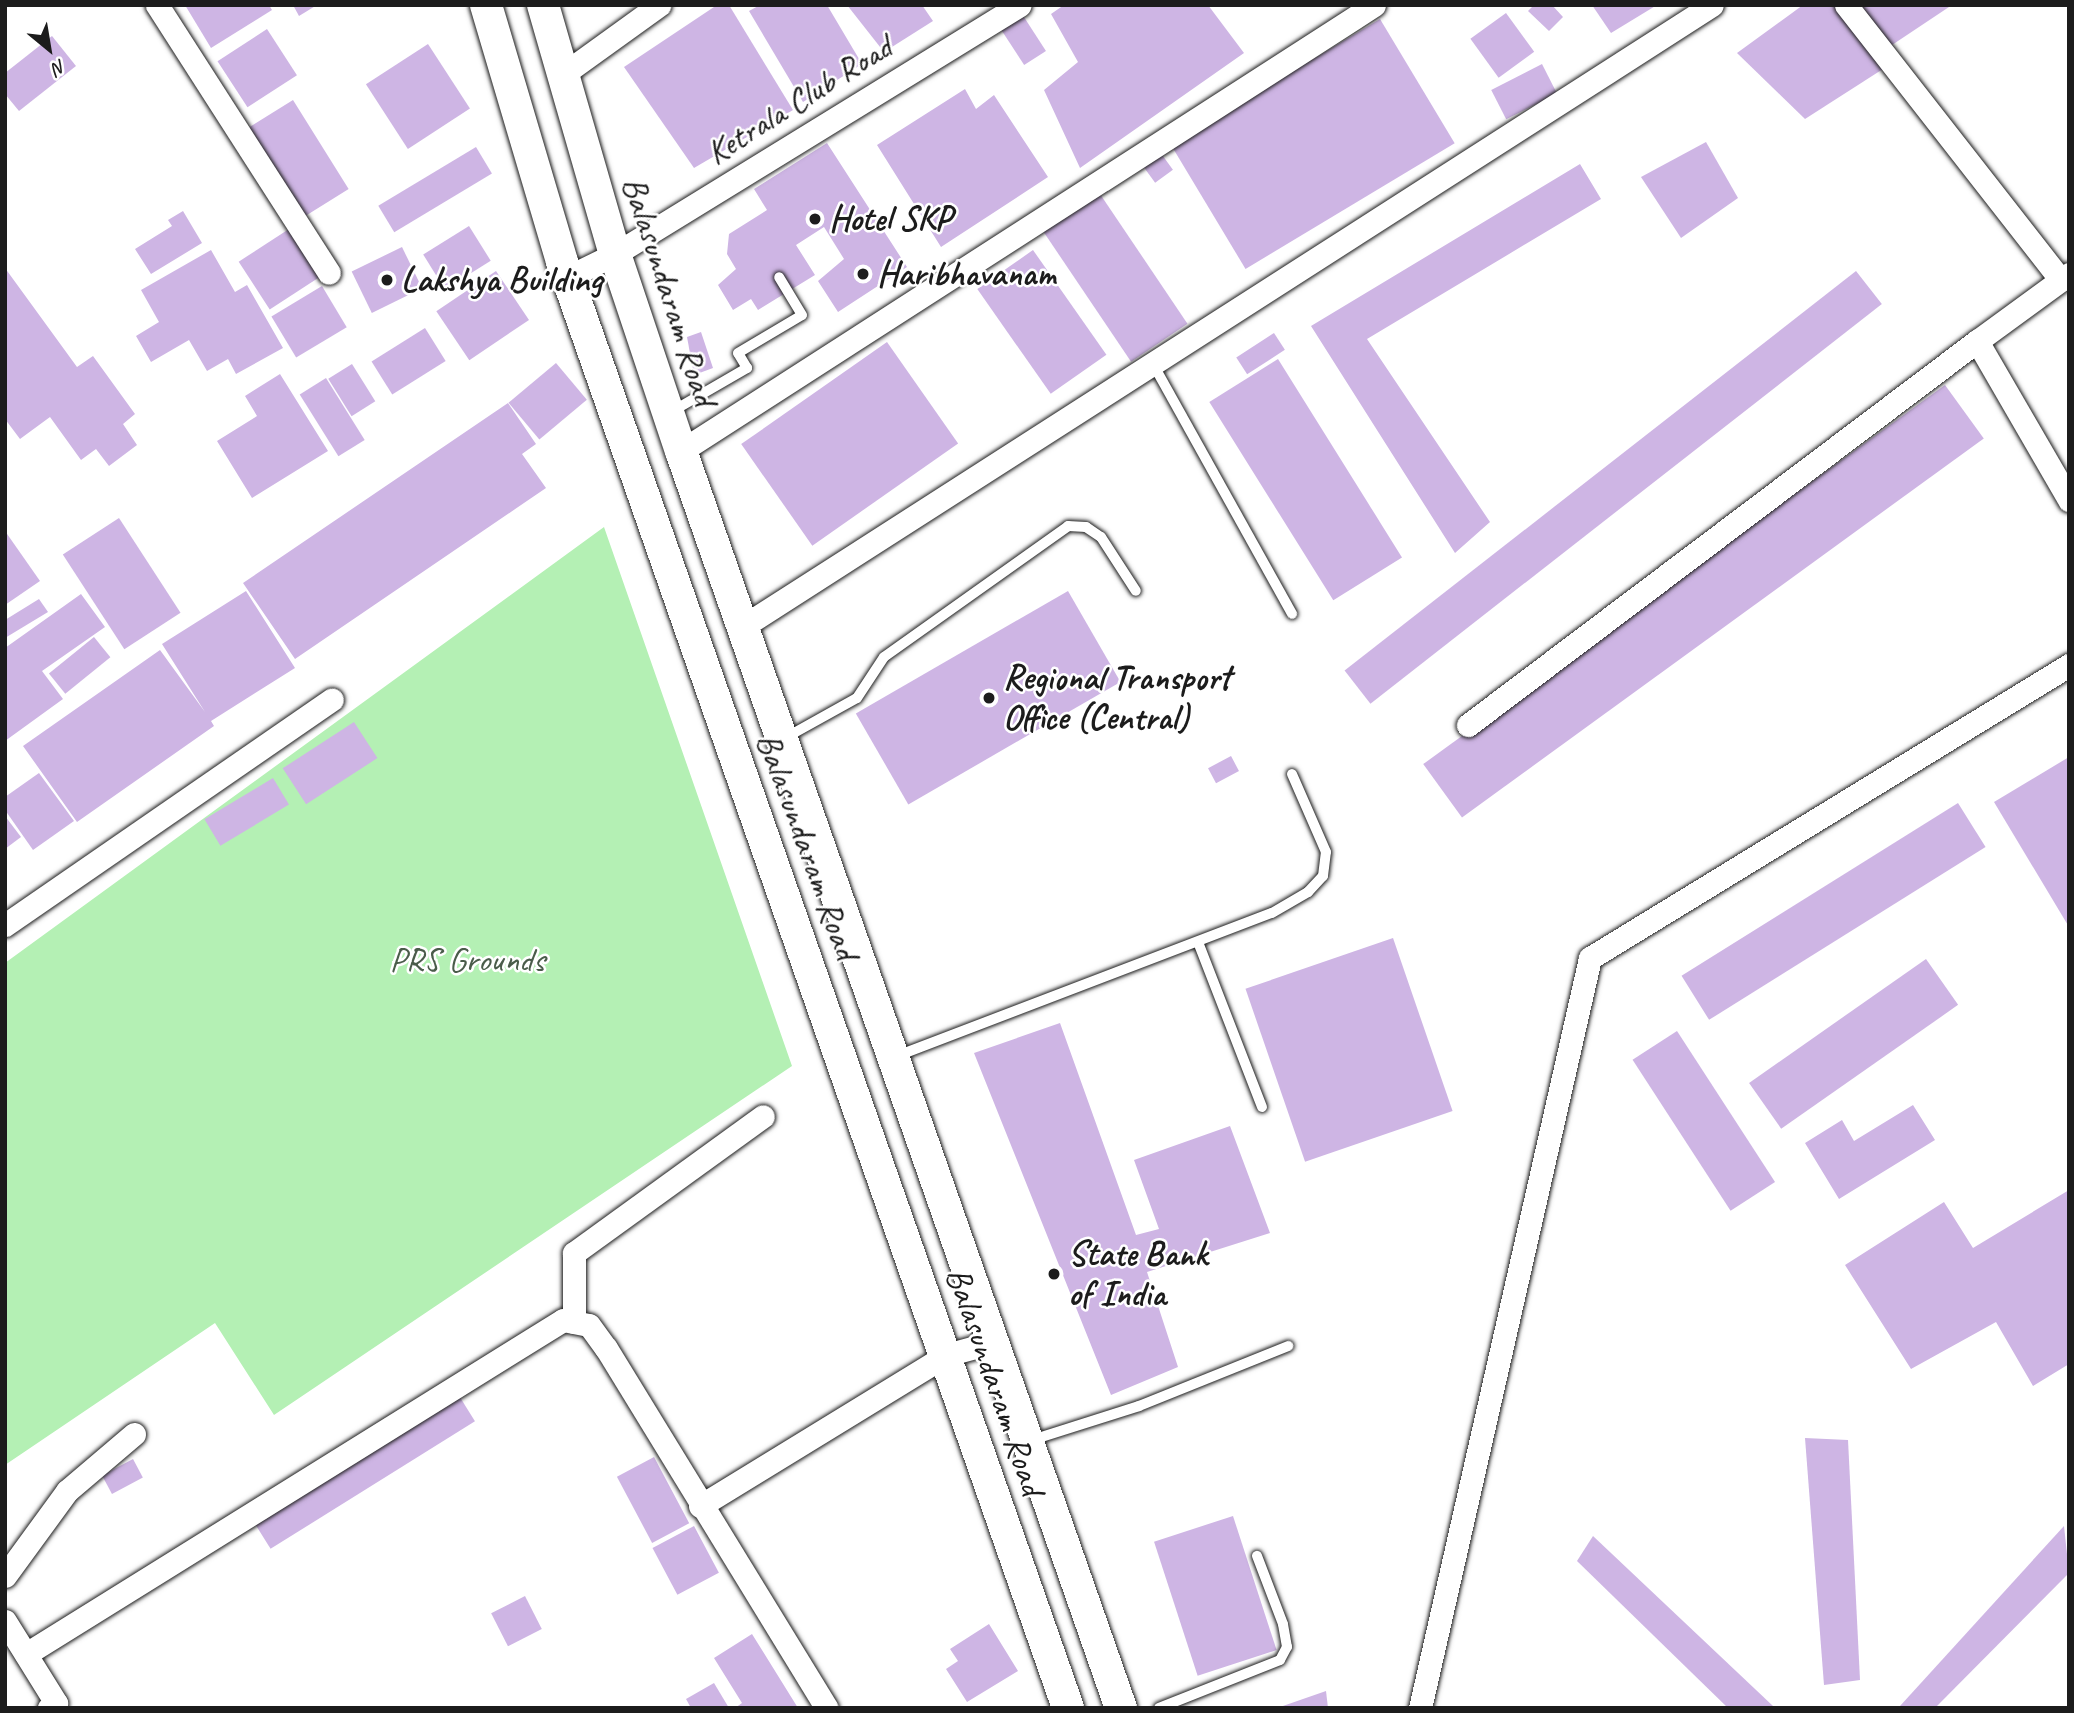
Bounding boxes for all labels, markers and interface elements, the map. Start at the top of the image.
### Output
north arrow [14,14,84,84]
street label: Ketrala Club Road [698,26,900,174]
text: N [48,54,71,81]
street label: Balasundaram Road [612,172,726,410]
place label: Hotel SKP [829,198,952,240]
marker: Hotel SKP [807,211,823,227]
place label: Haribhavanam [877,253,1056,295]
place label: Lakshya Building [401,259,602,301]
marker: Haribhavanam [855,266,871,282]
marker: Lakshya Building [379,272,395,288]
place label: Regional Transport Office (Central) [1003,657,1232,739]
marker: Regional Transport Office (Central) [981,690,997,706]
street label: Balasundaram Road [747,728,867,964]
park label: PRS Grounds [389,939,545,981]
place label: State Bank of India [1068,1233,1208,1315]
street label: Balasundaram Road [937,1262,1053,1500]
marker: State Bank of India [1046,1266,1062,1282]

